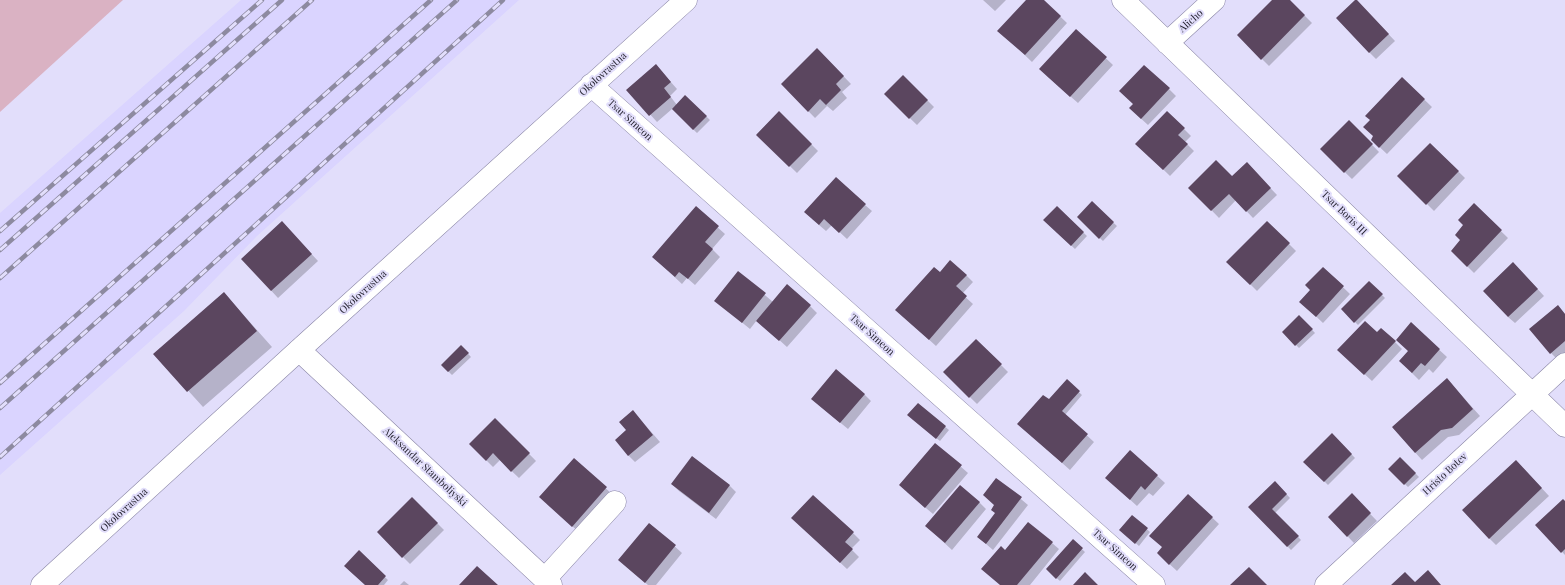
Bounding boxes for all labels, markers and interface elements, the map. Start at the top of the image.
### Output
street label: Alicho [1176,7,1206,35]
street label: Okolovrastna [577,50,629,98]
street label: Tsar Simeon [605,97,655,143]
street label: Tsar Boris III [1319,188,1369,238]
street label: Okolovrastna [337,268,389,316]
street label: Tsar Simeon [847,312,897,358]
street label: Aleksandar Stamboliyski [381,425,469,509]
street label: Hristo Botev [1420,450,1470,498]
street label: Okolovrastna [98,486,150,534]
street label: Tsar Simeon [1090,527,1140,573]

